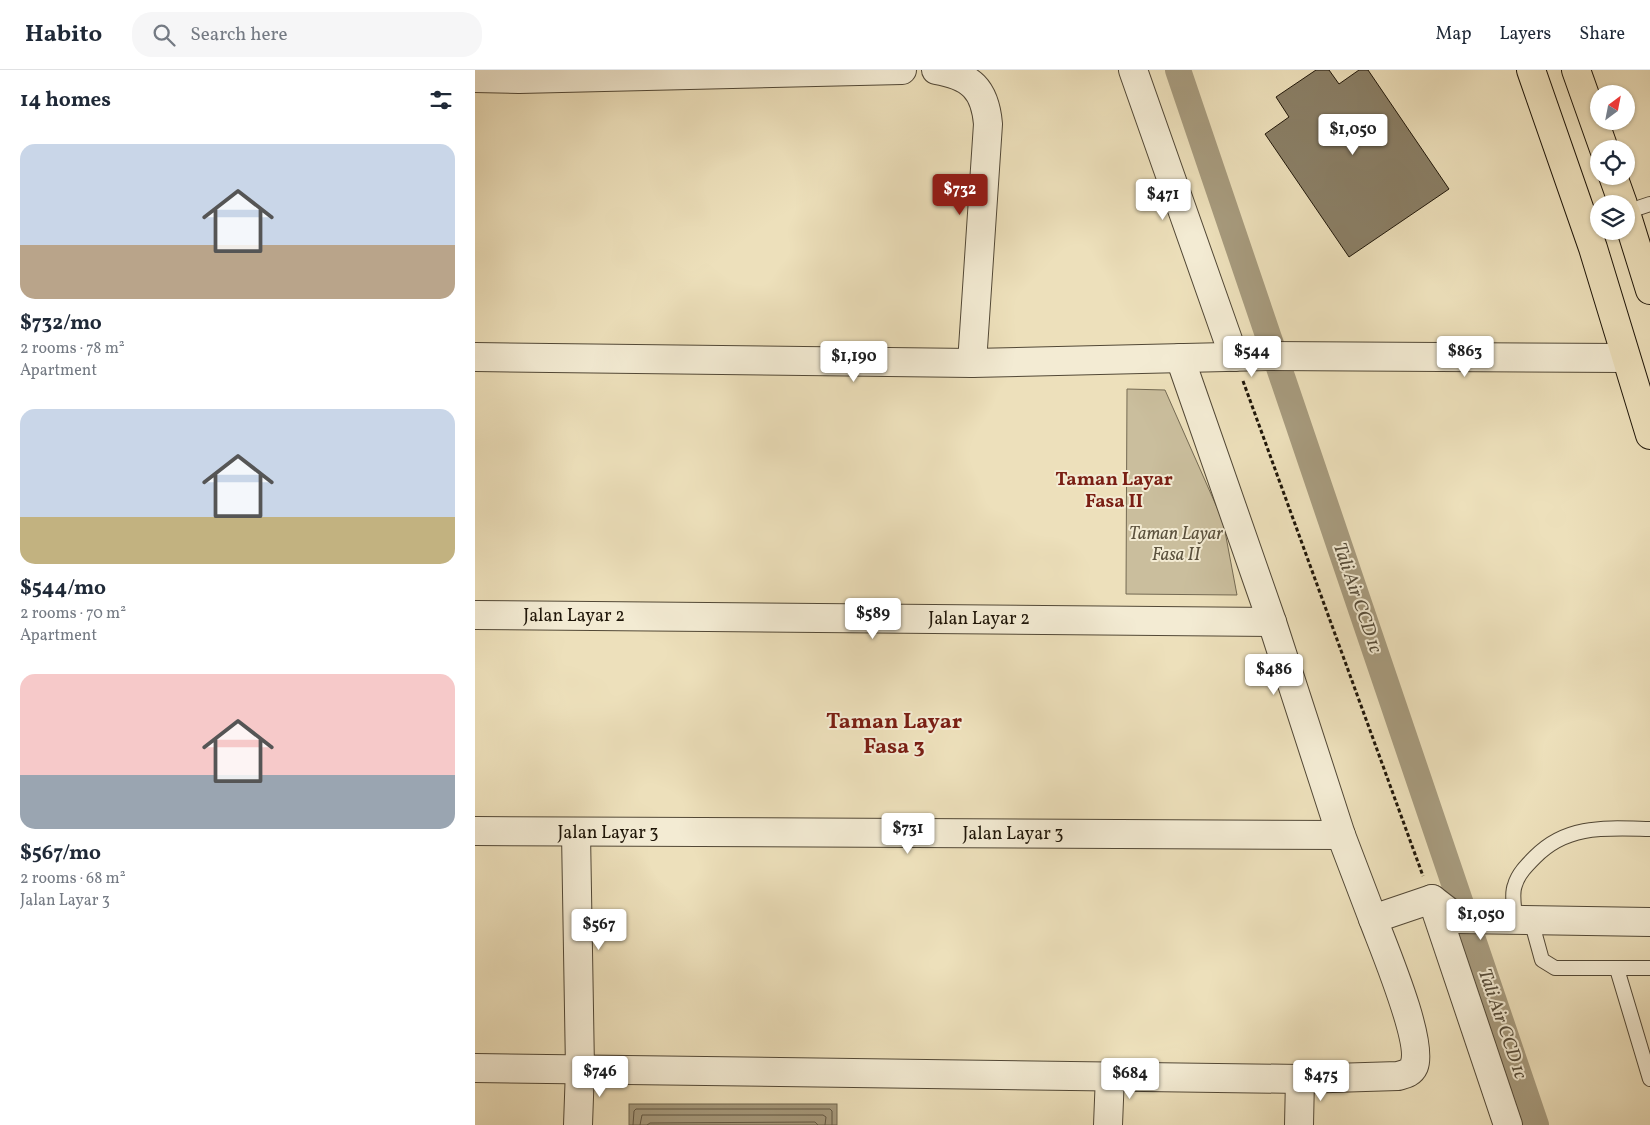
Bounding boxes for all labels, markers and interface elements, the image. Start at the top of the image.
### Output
search box [132,12,482,57]
text: Habito [25,18,102,52]
icon: search [150,21,178,49]
text: Search here [190,22,288,48]
text: Map [1435,22,1471,47]
text: Layers [1499,22,1551,47]
text: Share [1579,22,1625,47]
north arrow [1590,85,1635,130]
map controls [1590,85,1635,240]
text: 14 homes [20,86,111,115]
icon: filters [427,86,455,114]
pin: $1,050 [1312,114,1394,156]
text: $1,050 [1329,119,1377,141]
button: locate [1590,140,1635,185]
pin: $732 [930,174,990,216]
icon: home [193,176,283,266]
pin: $471 [1133,178,1193,221]
text: $732 [944,179,976,201]
text: $471 [1147,184,1179,206]
button: layers [1590,195,1635,240]
text: $732/mo [20,309,102,338]
pin: $544 [1222,336,1282,378]
pin: $863 [1435,336,1495,378]
text: 2 rooms · 78 m² [20,338,125,360]
pin: $1,190 [813,340,895,383]
text: $544 [1234,341,1270,363]
text: $863 [1448,341,1482,363]
text: $1,190 [831,346,877,368]
text: Apartment [20,360,97,382]
icon: home [193,441,283,531]
district label: Taman Layar Fasa II [1055,467,1173,515]
park label: Taman Layar Fasa II [1129,522,1223,568]
water label: Tali Air CCD 1c [1326,539,1388,657]
text: $544/mo [20,574,106,603]
pin: $589 [843,598,903,640]
text: 2 rooms · 70 m² [20,603,126,625]
text: $589 [856,603,890,625]
street label: Jalan Layar 2 [523,604,625,629]
street label: Jalan Layar 2 [928,607,1030,632]
text: Apartment [20,625,97,647]
pin: $486 [1244,654,1304,696]
text: $486 [1256,659,1292,681]
icon: home [193,706,283,796]
district label: Taman Layar Fasa 3 [826,707,963,763]
pin: $731 [878,812,938,855]
text: $731 [893,818,923,840]
street label: Jalan Layar 3 [557,821,659,846]
street label: Jalan Layar 3 [962,822,1064,847]
text: $567/mo [20,839,101,868]
text: 2 rooms · 68 m² [20,868,126,890]
text: Jalan Layar 3 [20,890,110,912]
pin: $1,050 [1440,898,1522,941]
text: $1,050 [1457,904,1505,926]
pin: $567 [569,908,629,951]
text: $567 [582,914,616,936]
water label: Tali Air CCD 1c [1471,965,1533,1083]
pin: $746 [570,1056,630,1098]
pin: $684 [1100,1058,1160,1100]
pin: $475 [1291,1060,1351,1102]
text: $746 [583,1061,617,1083]
text: $684 [1112,1063,1148,1085]
text: $475 [1304,1065,1338,1087]

